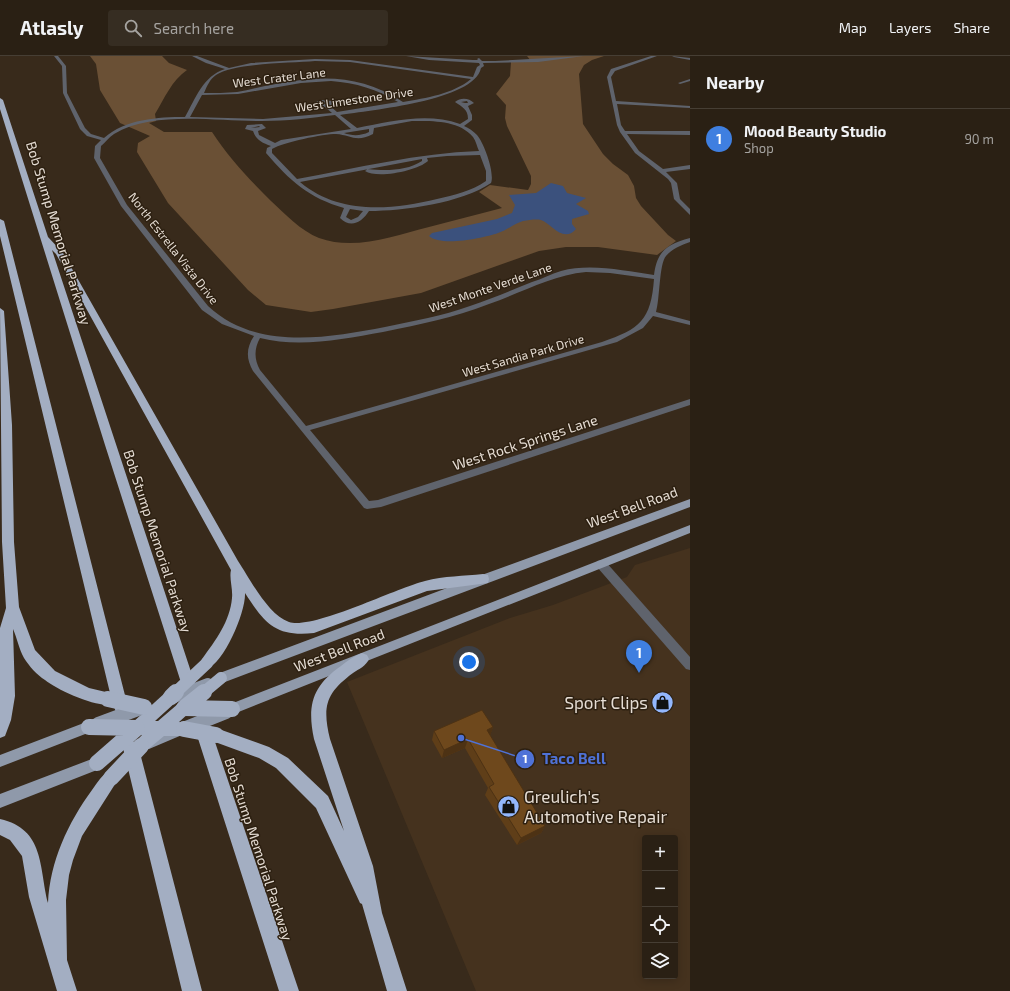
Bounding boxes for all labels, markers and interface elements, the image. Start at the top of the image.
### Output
search box [108,10,388,46]
text: Atlasly [20,16,84,39]
icon: search [122,17,144,39]
text: Search here [154,19,234,37]
text: Map [839,19,867,36]
text: Layers [889,19,931,36]
text: Share [953,19,990,36]
street label: West Crater Lane [232,64,326,90]
text: Nearby [706,72,764,92]
street label: West Limestone Drive [294,84,414,114]
text: Mood Beauty Studio [744,122,886,140]
text: 1 [716,131,722,147]
text: 90 m [964,131,994,147]
street label: Bob Stump Memorial Parkway [23,139,95,327]
text: Shop [744,140,774,156]
street label: North Estrella Vista Drive [126,189,222,307]
street label: West Monte Verde Lane [427,259,553,315]
street label: West Sandia Park Drive [461,331,585,379]
street label: West Rock Springs Lane [450,411,600,473]
street label: Bob Stump Memorial Parkway [120,447,196,635]
street label: West Bell Road [584,483,680,531]
street label: West Bell Road [291,625,387,675]
pin: 1 [626,640,652,673]
your location [459,652,479,672]
shop icon: Sport Clips [650,689,676,715]
place label: Sport Clips [564,692,648,713]
callout: Taco Bell [515,745,614,772]
text: Taco Bell [542,749,606,767]
text: 1 [522,751,528,765]
street label: Bob Stump Memorial Parkway [221,755,297,943]
place label: Greulich's Automotive Repair [524,786,667,827]
shop icon: Greulich's Automotive Repair [495,793,521,819]
map controls [642,835,678,979]
button: + [642,835,678,871]
button: − [642,871,678,907]
button: locate [642,907,678,943]
button: layers [642,943,678,979]

